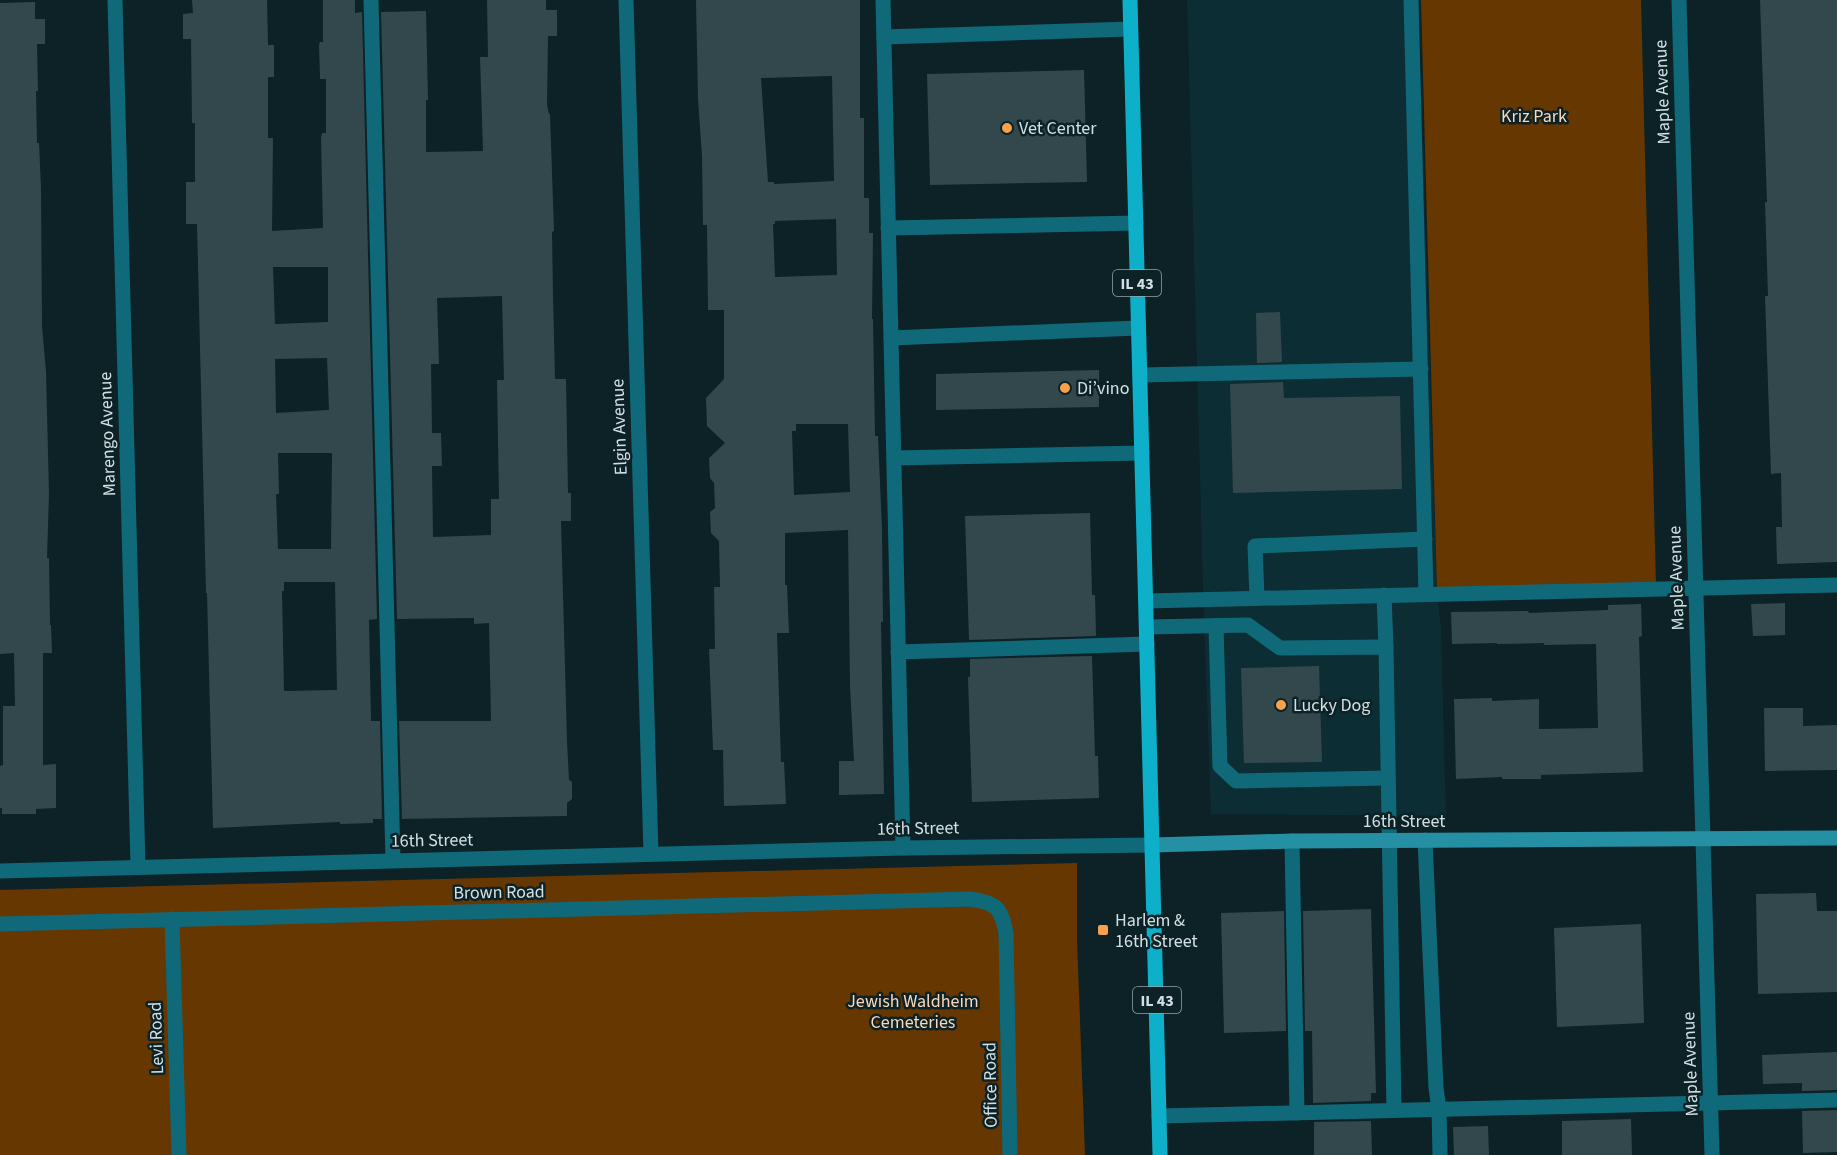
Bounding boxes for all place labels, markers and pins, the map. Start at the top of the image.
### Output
place label: Vet Center [1019,116,1097,141]
marker: Vet Center [1000,121,1014,135]
place label: Di’vino [1077,376,1129,401]
marker: Di’vino [1058,381,1072,395]
place label: Lucky Dog [1293,693,1370,718]
marker: Lucky Dog [1274,698,1288,712]
place label: Harlem & 16th Street [1115,908,1197,954]
marker: Harlem & 16th Street [1096,923,1110,937]

